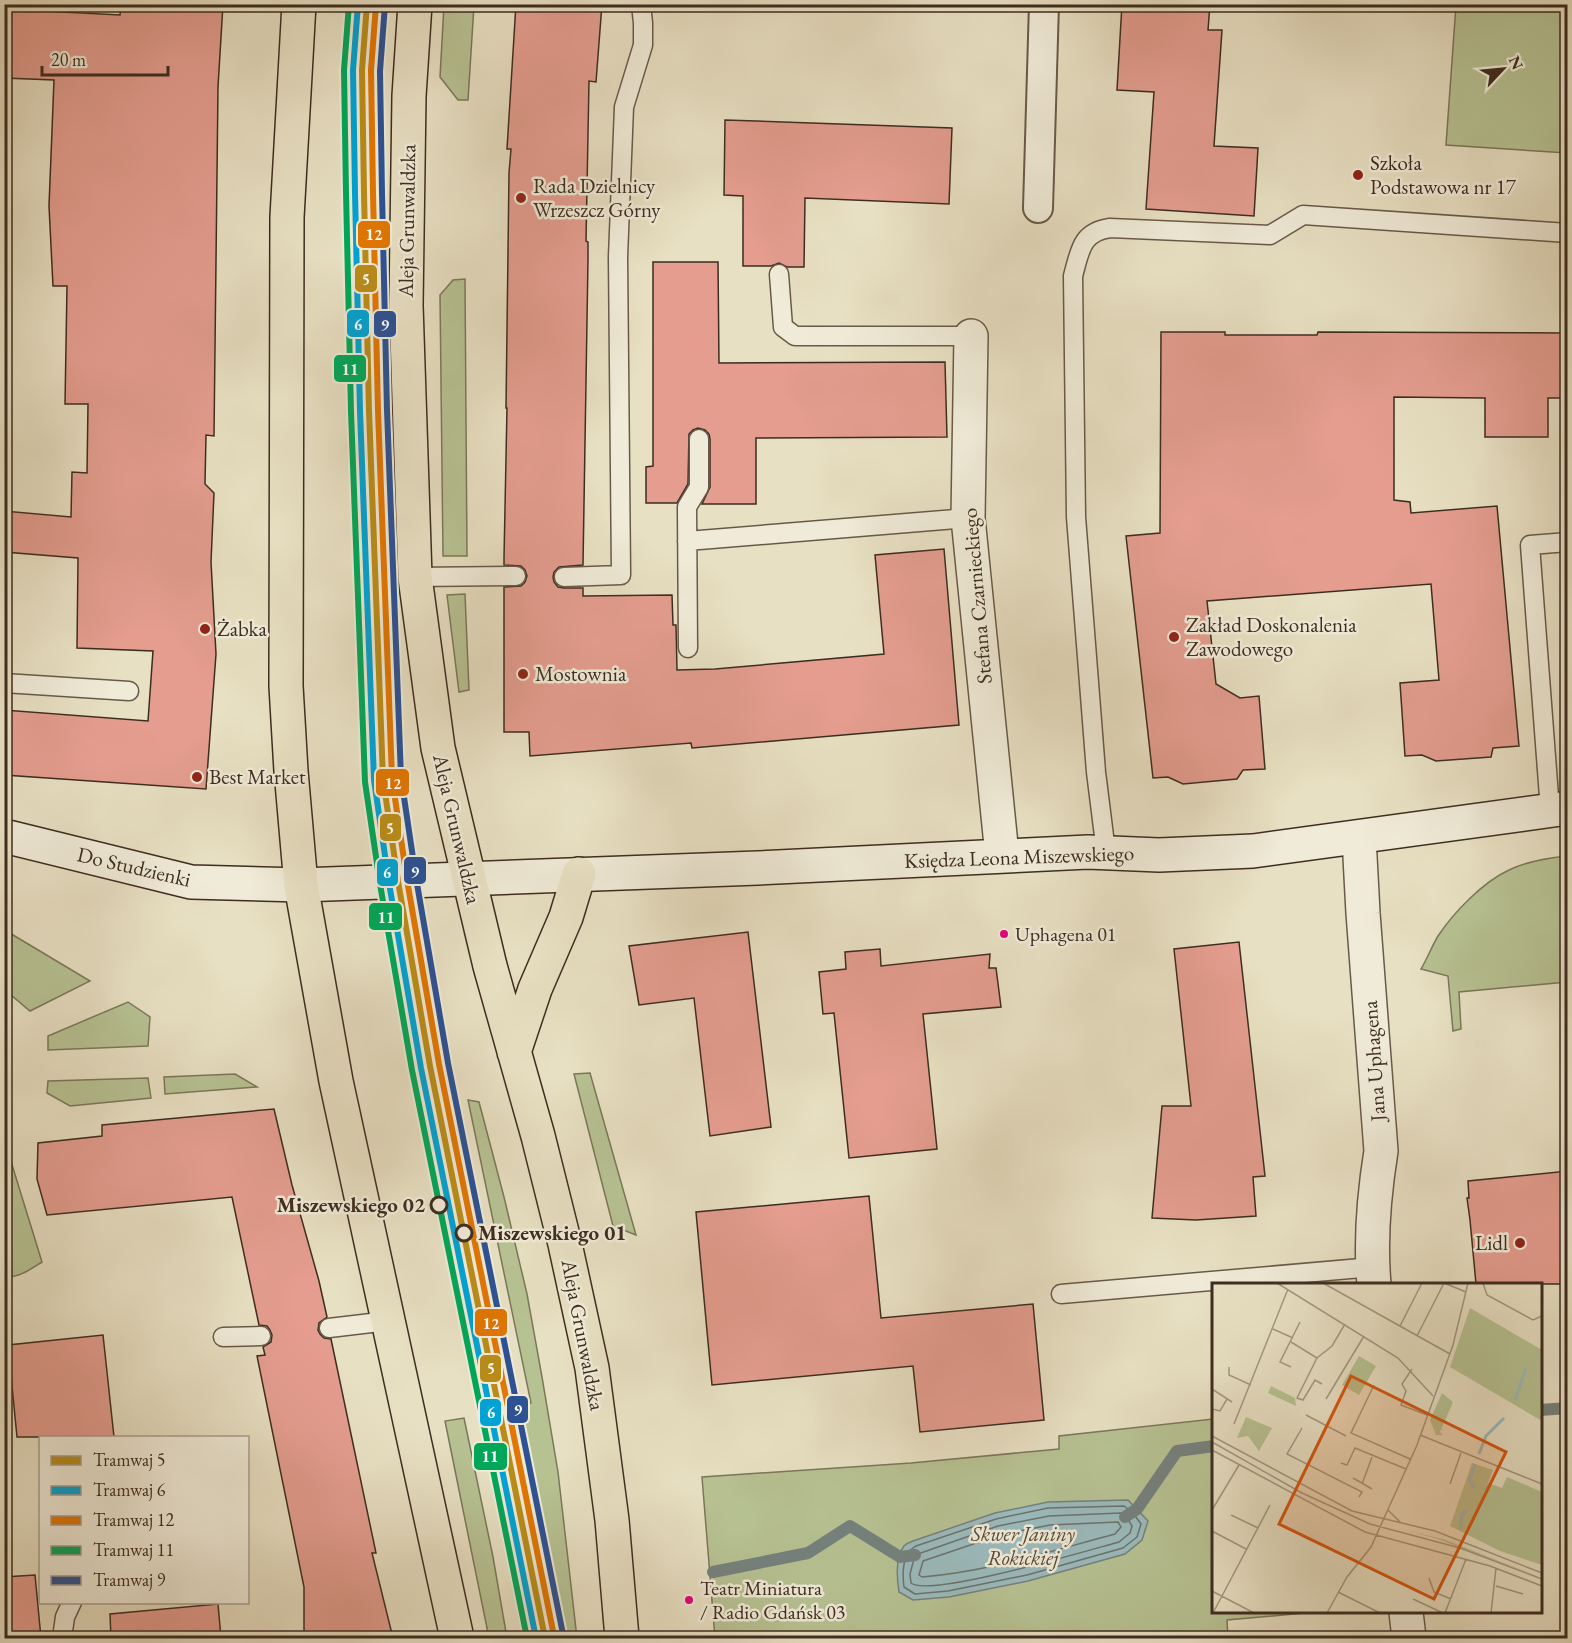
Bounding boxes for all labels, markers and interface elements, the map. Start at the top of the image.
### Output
scale bar [42,39,168,77]
north arrow [1473,39,1533,99]
text: 20 m [51,48,86,71]
text: N [1504,52,1528,73]
street label: Aleja Grunwaldzka [392,144,421,299]
place label: Szkoła Podstawowa nr 17 [1370,149,1517,200]
marker: Szkoła Podstawowa nr 17 [1351,168,1365,182]
place label: Rada Dzielnicy Wrzeszcz Górny [533,172,661,223]
marker: Rada Dzielnicy Wrzeszcz Górny [514,191,528,205]
line badge: 12 [357,220,391,249]
text: 12 [366,224,383,245]
line badge: 5 [354,264,378,293]
text: 5 [362,269,370,290]
line badge: 6 [346,309,370,338]
line badge: 9 [373,310,397,338]
text: 6 [354,314,363,335]
text: 9 [381,314,390,335]
line badge: 11 [333,354,367,383]
text: 11 [342,359,358,380]
street label: Stefana Czarnieckiego [955,507,998,685]
place label: Zakład Doskonalenia Zawodowego [1186,611,1357,662]
place label: Żabka [217,615,267,642]
marker: Żabka [198,622,212,636]
marker: Zakład Doskonalenia Zawodowego [1167,630,1181,644]
place label: Mostownia [535,660,627,687]
marker: Mostownia [516,667,530,681]
street label: Aleja Grunwaldzka [427,750,488,907]
place label: Best Market [209,763,306,790]
line badge: 12 [375,768,410,797]
marker: Best Market [190,770,204,784]
text: 12 [385,773,402,794]
line badge: 5 [379,813,402,842]
text: 5 [386,818,394,839]
street label: Księdza Leona Miszewskiego [903,839,1135,874]
street label: Do Studzienki [75,840,194,893]
line badge: 9 [403,856,427,885]
line badge: 6 [376,858,399,887]
text: 9 [411,861,420,882]
text: 6 [383,862,392,883]
line badge: 11 [368,902,403,931]
text: 11 [378,907,394,928]
place label: Uphagena 01 [1015,921,1116,947]
marker: Uphagena 01 [998,928,1010,940]
street label: Jana Uphagena [1356,999,1391,1124]
place label: Miszewskiego 02 [277,1191,425,1218]
marker: Miszewskiego 02 [430,1196,448,1214]
place label: Miszewskiego 01 [478,1219,626,1246]
marker: Miszewskiego 01 [455,1224,473,1242]
place label: Lidl [1475,1229,1508,1256]
marker: Lidl [1513,1236,1527,1250]
street label: Aleja Grunwaldzka [555,1256,611,1413]
inset map [1212,1283,1542,1613]
line badge: 12 [474,1308,508,1337]
text: 12 [483,1313,500,1334]
line badge: 5 [479,1354,502,1383]
text: 5 [487,1358,495,1379]
line badge: 9 [506,1395,529,1424]
line badge: 6 [479,1398,502,1427]
text: 9 [514,1399,523,1420]
text: 6 [487,1402,496,1423]
legend [39,1436,249,1604]
line badge: 11 [473,1442,508,1471]
text: 11 [482,1446,498,1467]
text: Tramwaj 5 [93,1448,165,1471]
text: Tramwaj 6 [93,1478,166,1501]
text: Tramwaj 12 [93,1508,174,1531]
park label: Skwer Janiny Rokickiej [970,1520,1075,1571]
text: Tramwaj 11 [93,1538,174,1561]
text: Tramwaj 9 [93,1568,166,1591]
place label: Teatr Miniatura / Radio Gdańsk 03 [700,1575,845,1625]
marker: Teatr Miniatura / Radio Gdańsk 03 [683,1594,695,1606]

